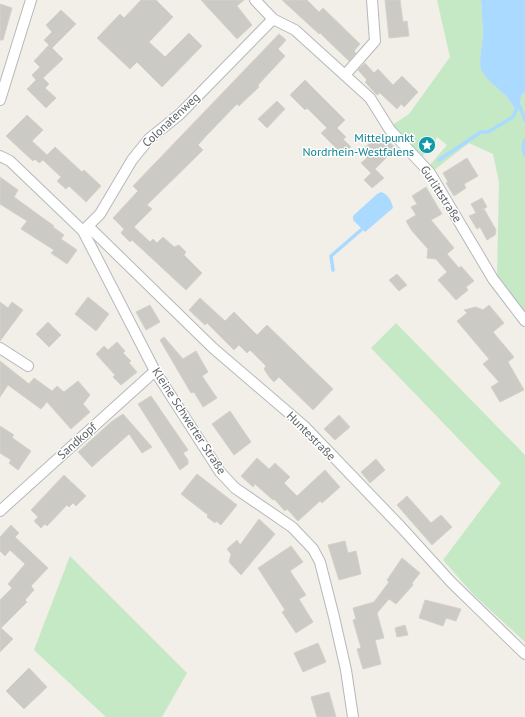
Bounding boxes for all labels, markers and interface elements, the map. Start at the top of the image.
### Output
street label: Colonatenweg [139,89,202,150]
place label: Mittelpunkt Nordrhein-Westfalens [302,130,414,159]
place icon: Mittelpunkt Nordrhein-Westfalens [417,135,437,155]
street label: Gurlittstraße [417,162,465,225]
street label: Kleine Schwerter Straße [149,364,230,477]
street label: Huntestraße [284,408,339,463]
street label: Sandkopf [54,418,100,462]

